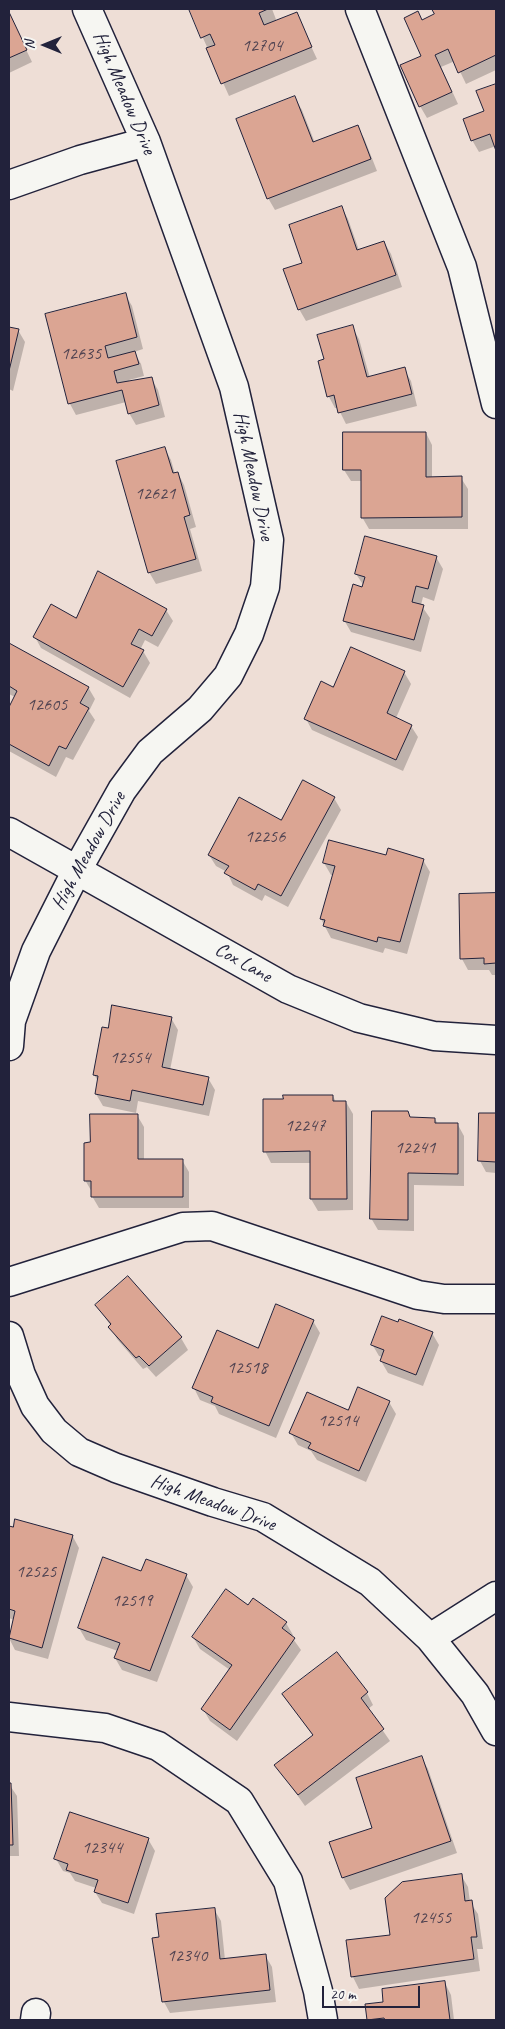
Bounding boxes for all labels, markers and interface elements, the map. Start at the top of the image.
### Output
north arrow [20,20,70,70]
street label: High Meadow Drive [87,28,161,158]
house number: 12704 [242,35,282,57]
text: N [21,41,38,49]
house number: 12635 [61,343,101,365]
street label: High Meadow Drive [228,409,278,543]
house number: 12621 [135,483,175,505]
house number: 12605 [27,694,67,716]
street label: High Meadow Drive [47,788,131,914]
house number: 12256 [245,826,285,848]
street label: Cox Lane [211,938,275,988]
house number: 12554 [110,1047,150,1069]
house number: 12247 [285,1115,325,1137]
house number: 12241 [395,1137,435,1159]
house number: 12518 [227,1357,267,1379]
house number: 12514 [318,1410,358,1432]
street label: High Meadow Drive [147,1469,279,1537]
house number: 12525 [16,1561,56,1583]
house number: 12519 [112,1590,152,1612]
house number: 12344 [82,1837,122,1859]
house number: 12455 [411,1907,451,1929]
house number: 12340 [167,1945,207,1967]
scale bar [325,1976,422,2008]
text: 20 m [330,1985,356,2004]

